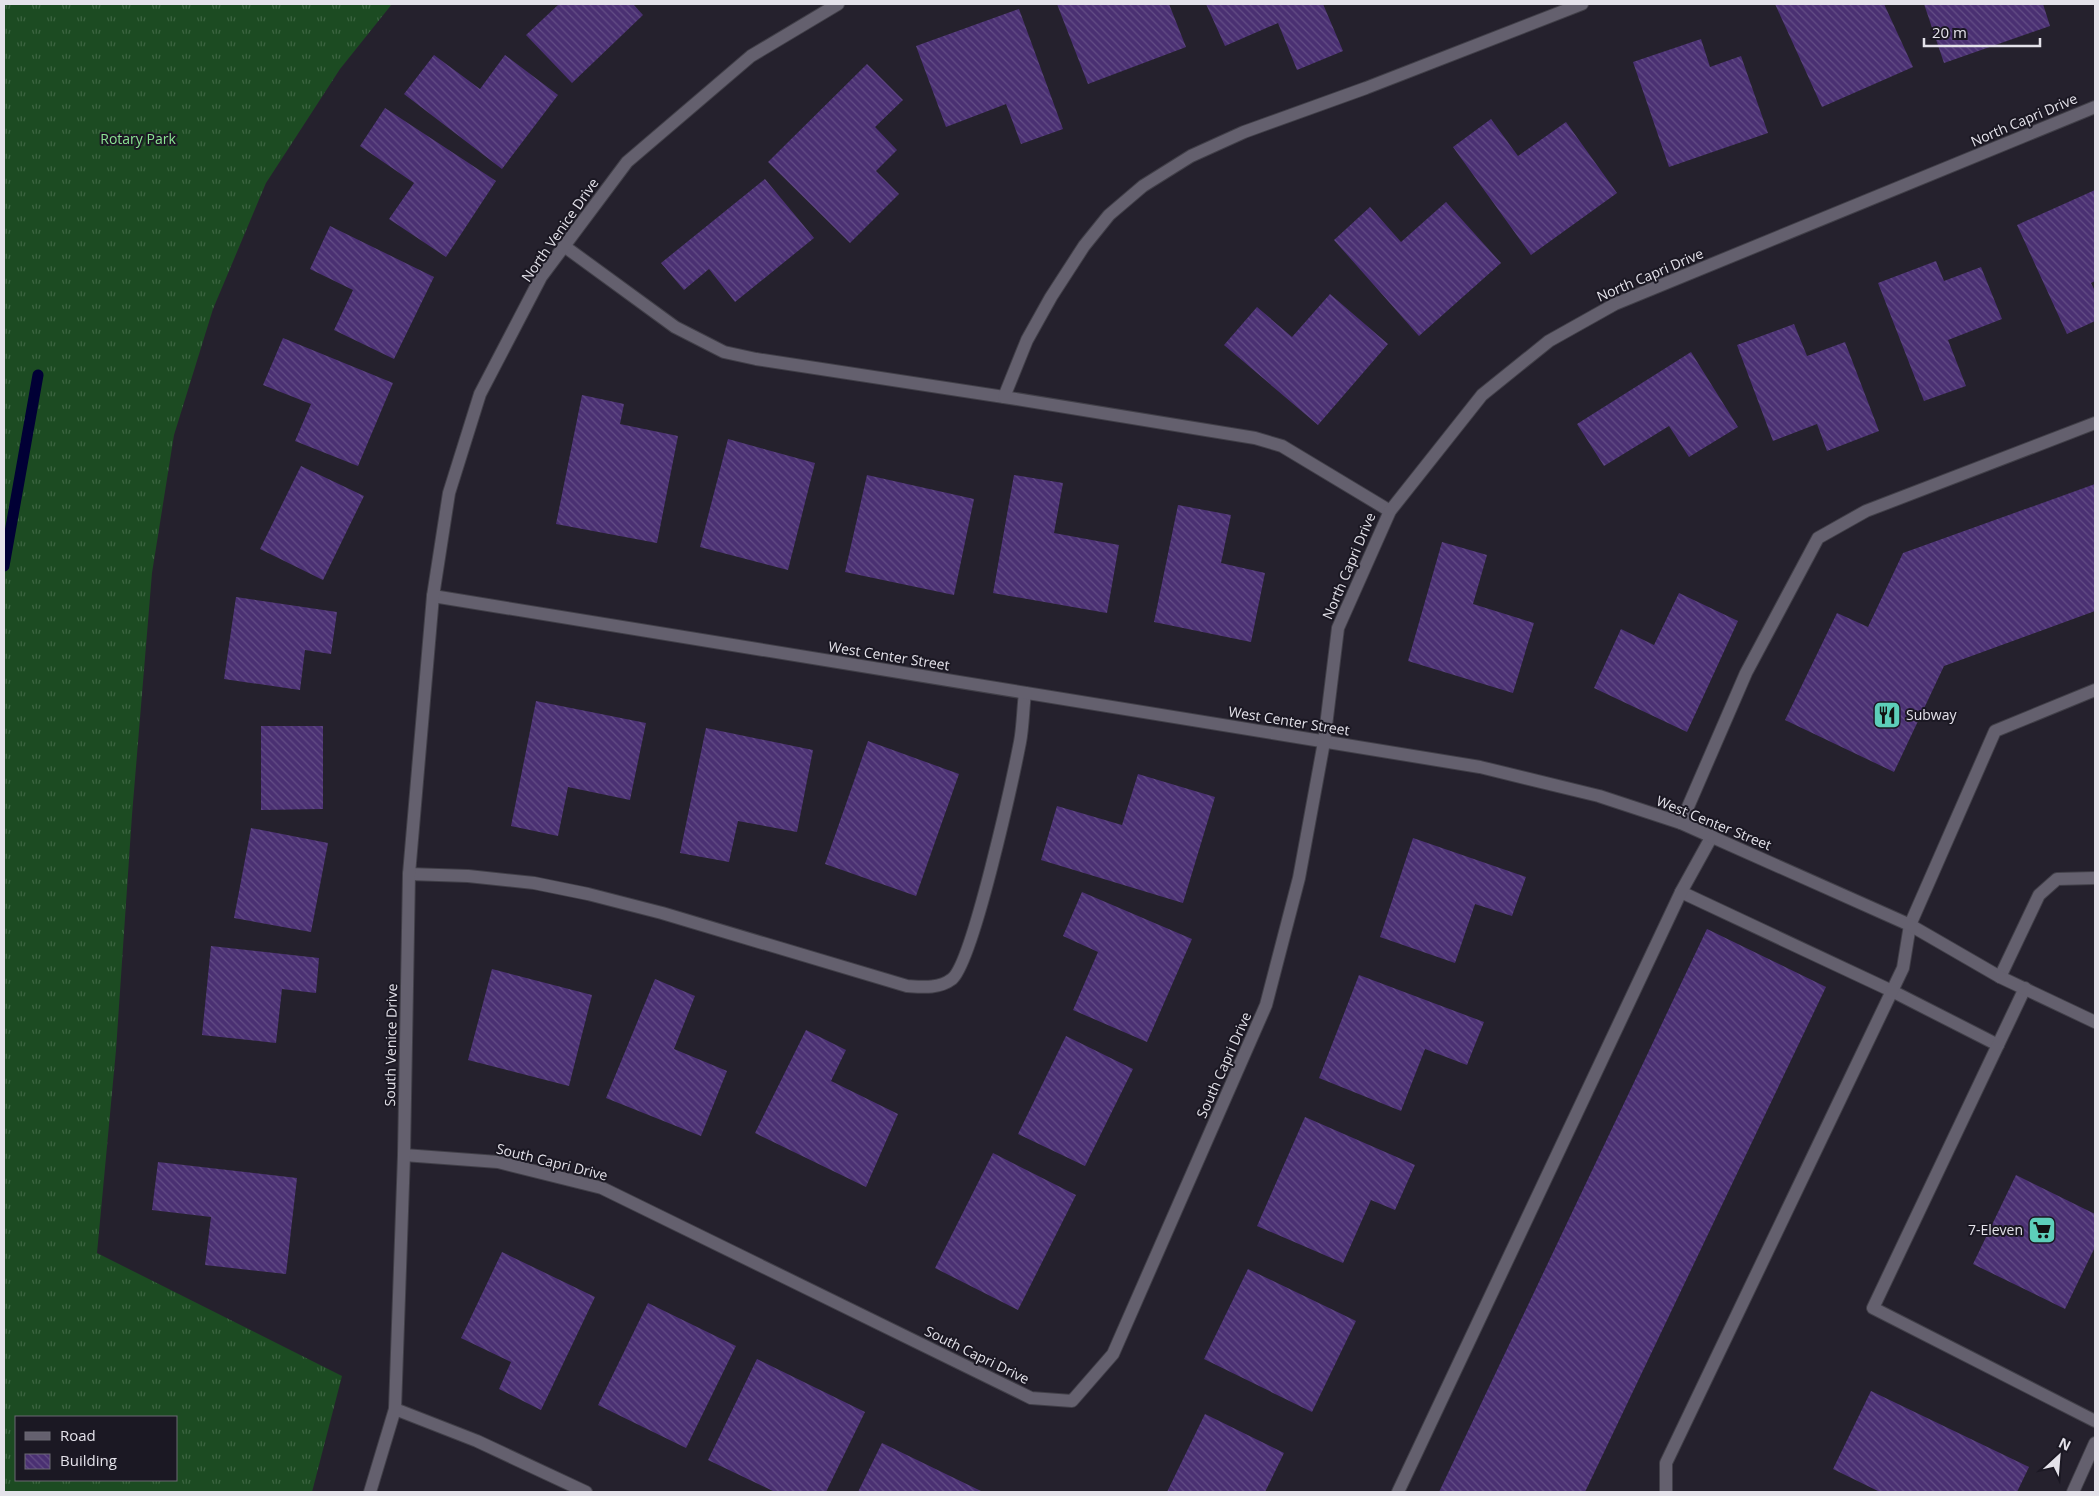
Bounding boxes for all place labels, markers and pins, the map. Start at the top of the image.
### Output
restaurant icon: Subway [1872,700,1902,730]
place label: Subway [1906,705,1957,724]
supermarket icon: 7-Eleven [2027,1215,2057,1245]
place label: 7-Eleven [1968,1220,2023,1239]

